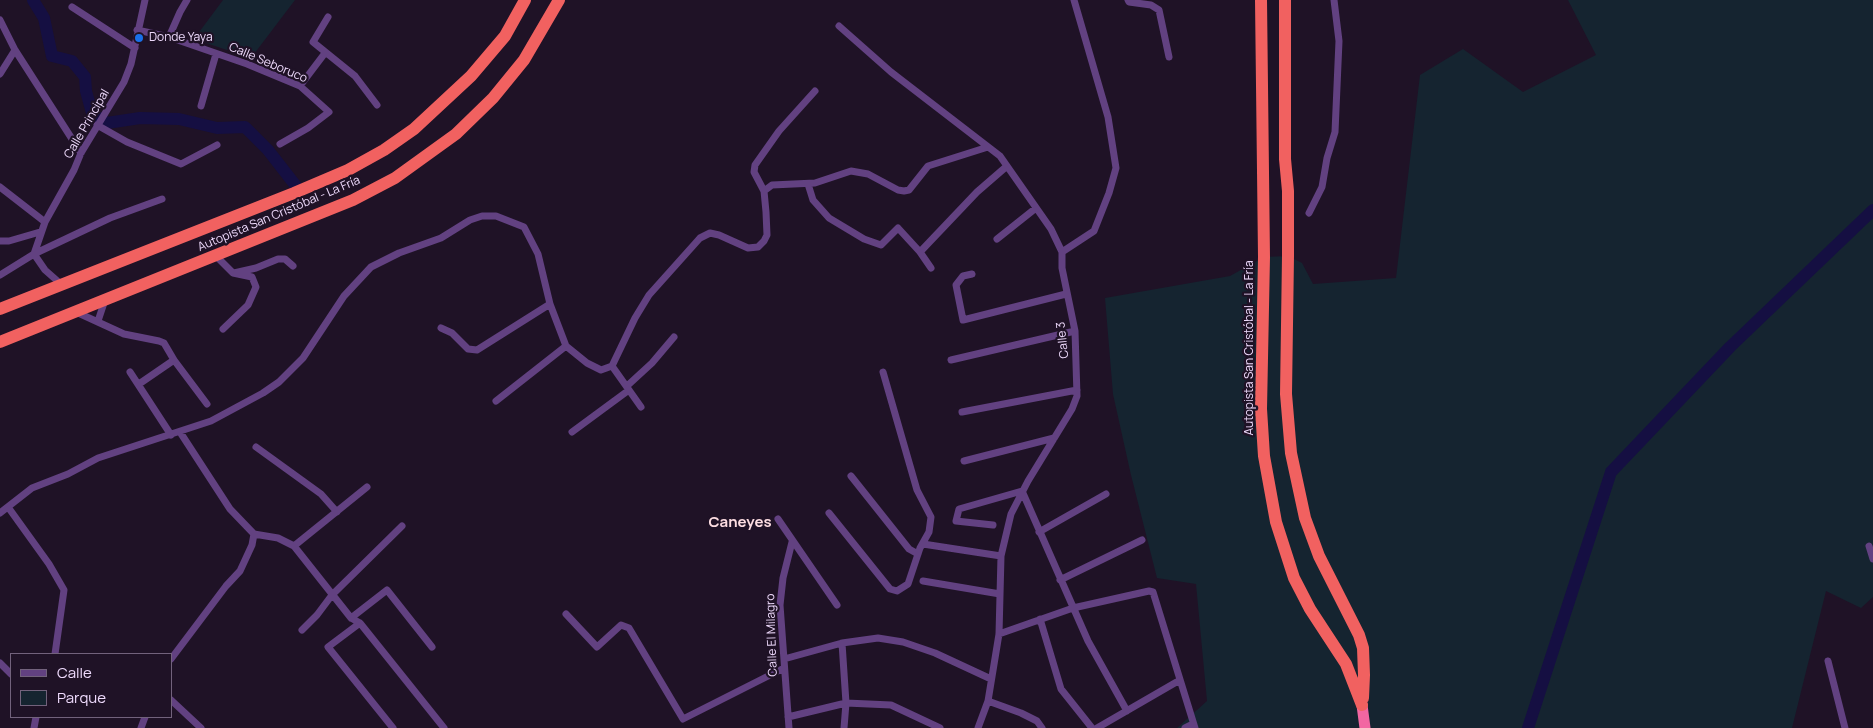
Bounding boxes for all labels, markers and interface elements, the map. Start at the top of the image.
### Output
place label: Donde Yaya [149,31,213,45]
marker: Donde Yaya [133,32,145,44]
street label: Calle Seboruco [227,40,309,86]
street label: Calle Principal [61,87,113,161]
street label: Autopista San Cristóbal - La Fría [196,173,362,255]
street label: Autopista San Cristóbal - La Fría [1243,260,1257,436]
street label: Calle 3 [1054,321,1072,359]
district label: Caneyes [708,514,772,532]
street label: Calle El Milagro [763,593,781,677]
legend [10,653,172,718]
text: Calle [57,662,92,683]
text: Parque [57,687,106,708]

